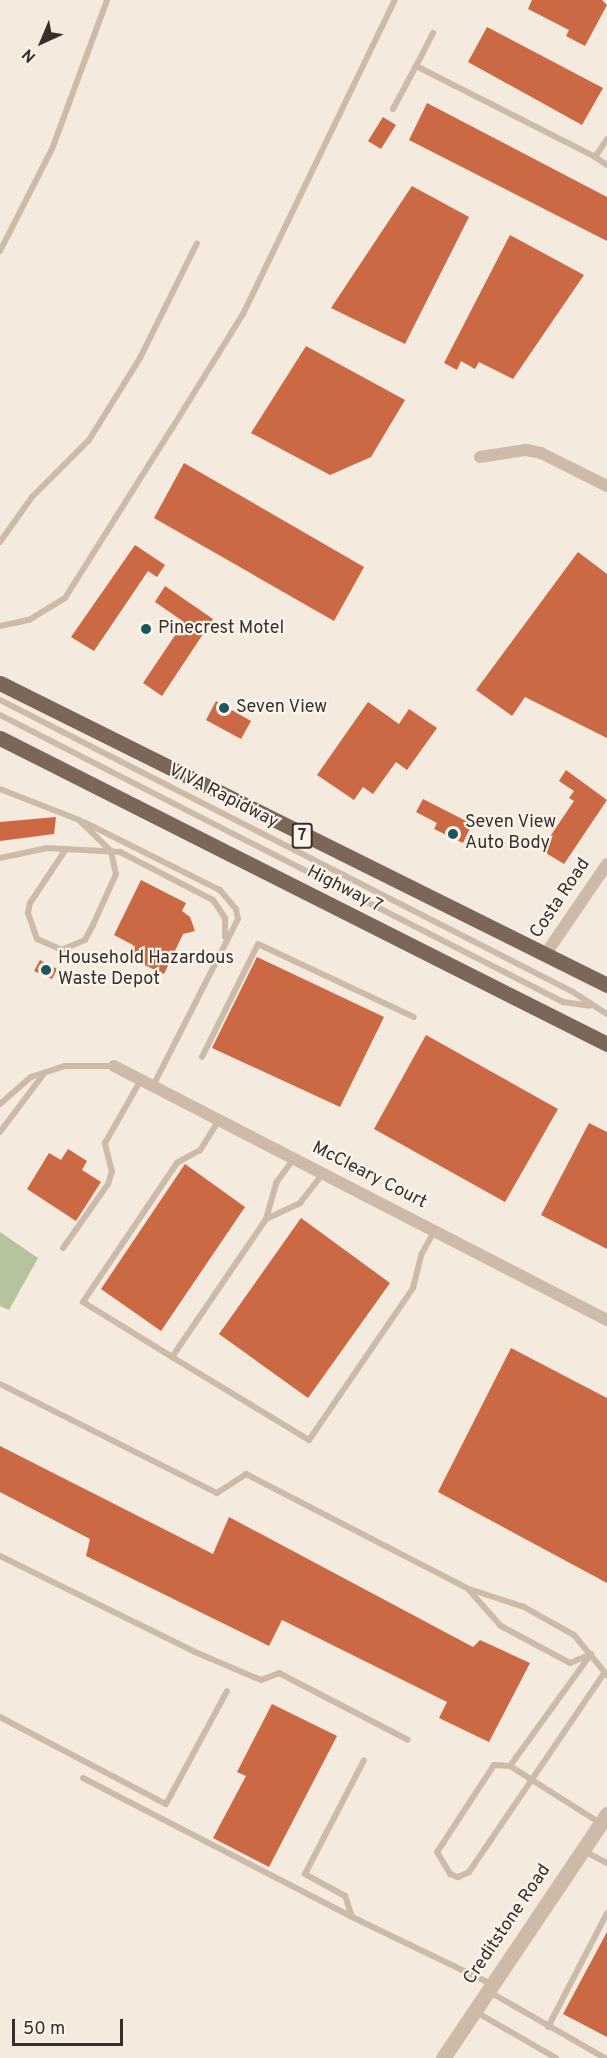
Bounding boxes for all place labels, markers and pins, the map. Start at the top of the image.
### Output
place label: Pinecrest Motel [158,618,284,640]
marker: Pinecrest Motel [139,622,153,636]
place label: Seven View [236,697,328,719]
marker: Seven View [217,701,231,715]
place label: Seven View Auto Body [465,813,557,856]
marker: Seven View Auto Body [446,827,460,841]
place label: Household Hazardous Waste Depot [58,949,234,992]
marker: Household Hazardous Waste Depot [39,963,53,977]

